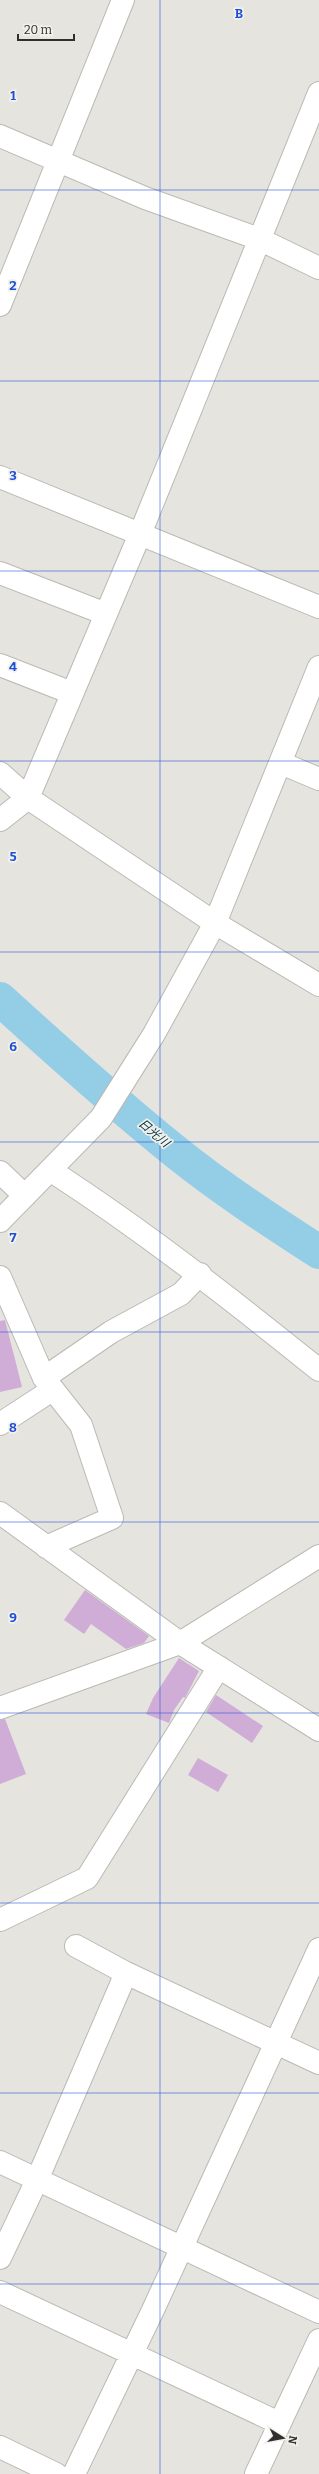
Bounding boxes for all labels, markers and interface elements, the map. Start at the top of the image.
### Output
text: B [235,6,243,21]
scale bar [18,16,74,42]
text: 20 m [24,23,53,37]
text: 1 [10,88,16,103]
text: 2 [9,278,17,293]
text: 3 [9,468,17,483]
text: 4 [9,659,17,674]
text: 5 [9,849,17,864]
text: 6 [9,1039,17,1054]
water label: 日光川 [136,1116,174,1151]
text: 7 [10,1230,17,1245]
text: 8 [9,1420,17,1435]
text: 9 [9,1610,17,1625]
north arrow [263,2418,303,2458]
text: N [285,2434,300,2446]

